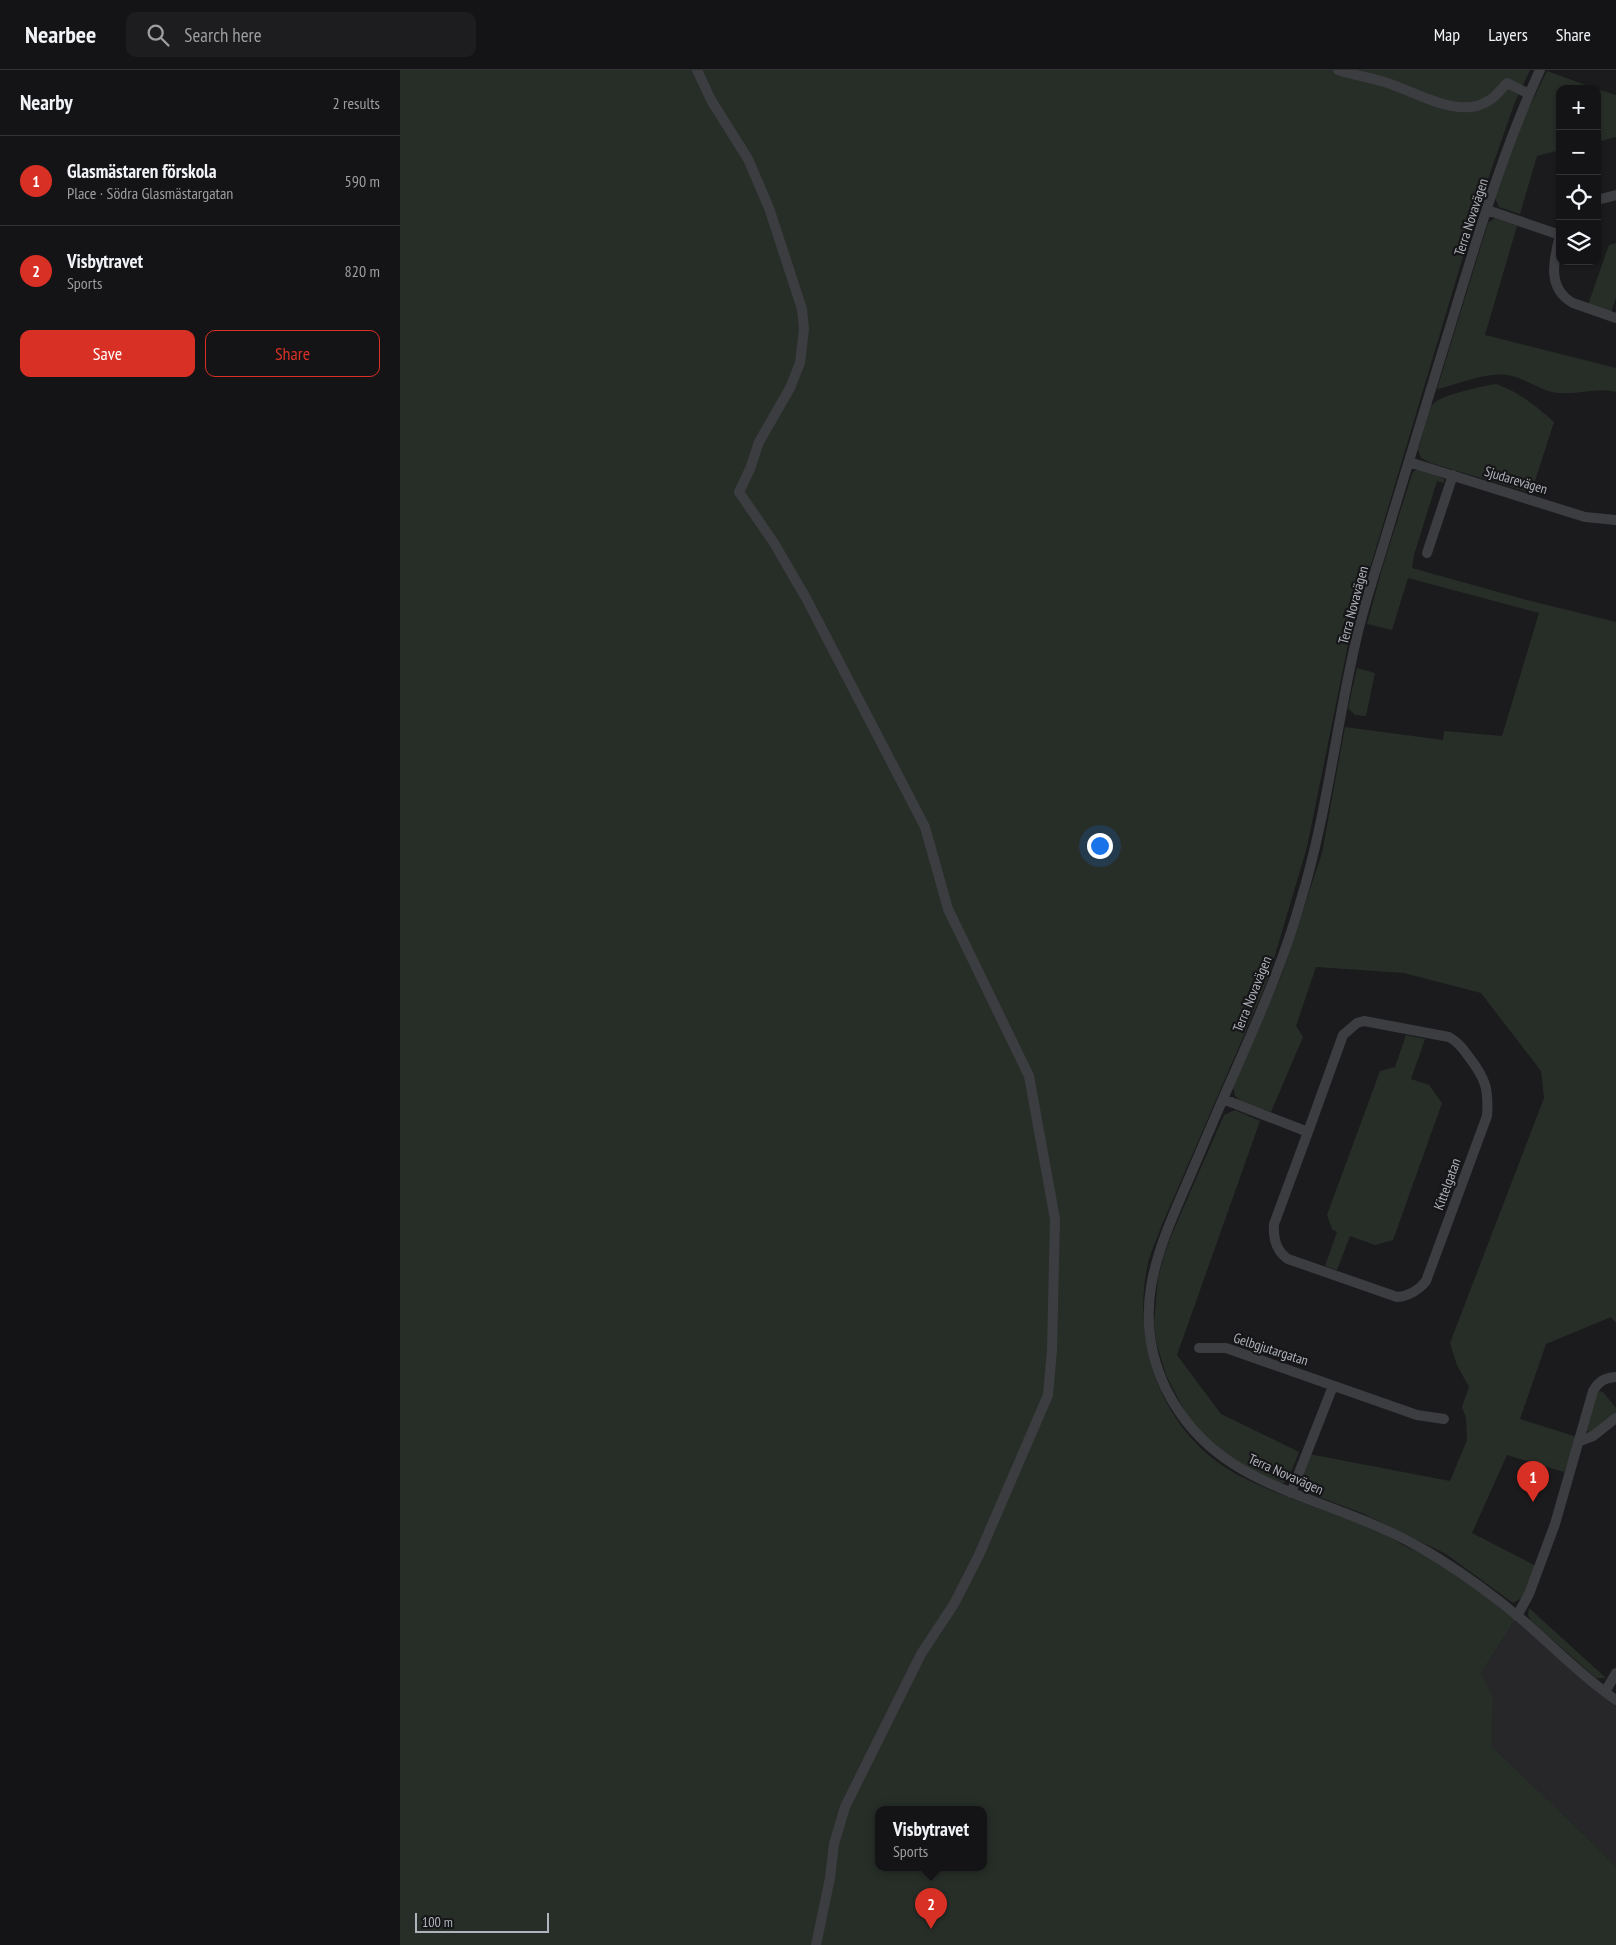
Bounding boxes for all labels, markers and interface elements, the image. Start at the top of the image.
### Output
search box [126,12,476,57]
text: Nearbee [25,19,96,50]
icon: search [144,21,172,49]
text: Search here [184,23,262,47]
text: Map [1434,23,1460,46]
text: Layers [1488,23,1528,46]
text: Share [1556,23,1591,46]
map controls [1556,85,1601,265]
button: + [1556,85,1601,130]
text: Nearby [20,89,73,116]
text: 2 results [333,93,380,113]
button: − [1556,130,1601,175]
text: Glasmästaren förskola [67,159,217,183]
text: 1 [32,171,40,191]
text: 590 m [345,171,380,191]
button: locate [1556,175,1601,220]
street label: Terra Novavägen [1450,176,1492,258]
text: Place · Södra Glasmästargatan [67,183,233,203]
button: layers [1556,220,1601,265]
text: Visbytravet [67,249,143,273]
text: 2 [32,261,40,281]
text: 820 m [345,261,380,281]
text: Sports [67,273,102,293]
button: Save [20,330,195,377]
button: Share [205,330,380,377]
street label: Sjudarevägen [1482,462,1550,498]
street label: Terra Novavägen [1334,564,1372,646]
your location [1087,833,1113,859]
street label: Terra Novavägen [1229,953,1275,1035]
street label: Kittelgatan [1429,1156,1465,1212]
street label: Gelbgjutargatan [1231,1328,1311,1370]
street label: Terra Novavägen [1246,1449,1326,1499]
pin: 1 [1517,1461,1549,1502]
popup [875,1806,987,1871]
text: Visbytravet [893,1817,969,1841]
text: Sports [893,1841,928,1861]
pin: 2 [915,1888,947,1929]
scale bar [415,1910,549,1933]
text: 100 m [422,1913,453,1931]

